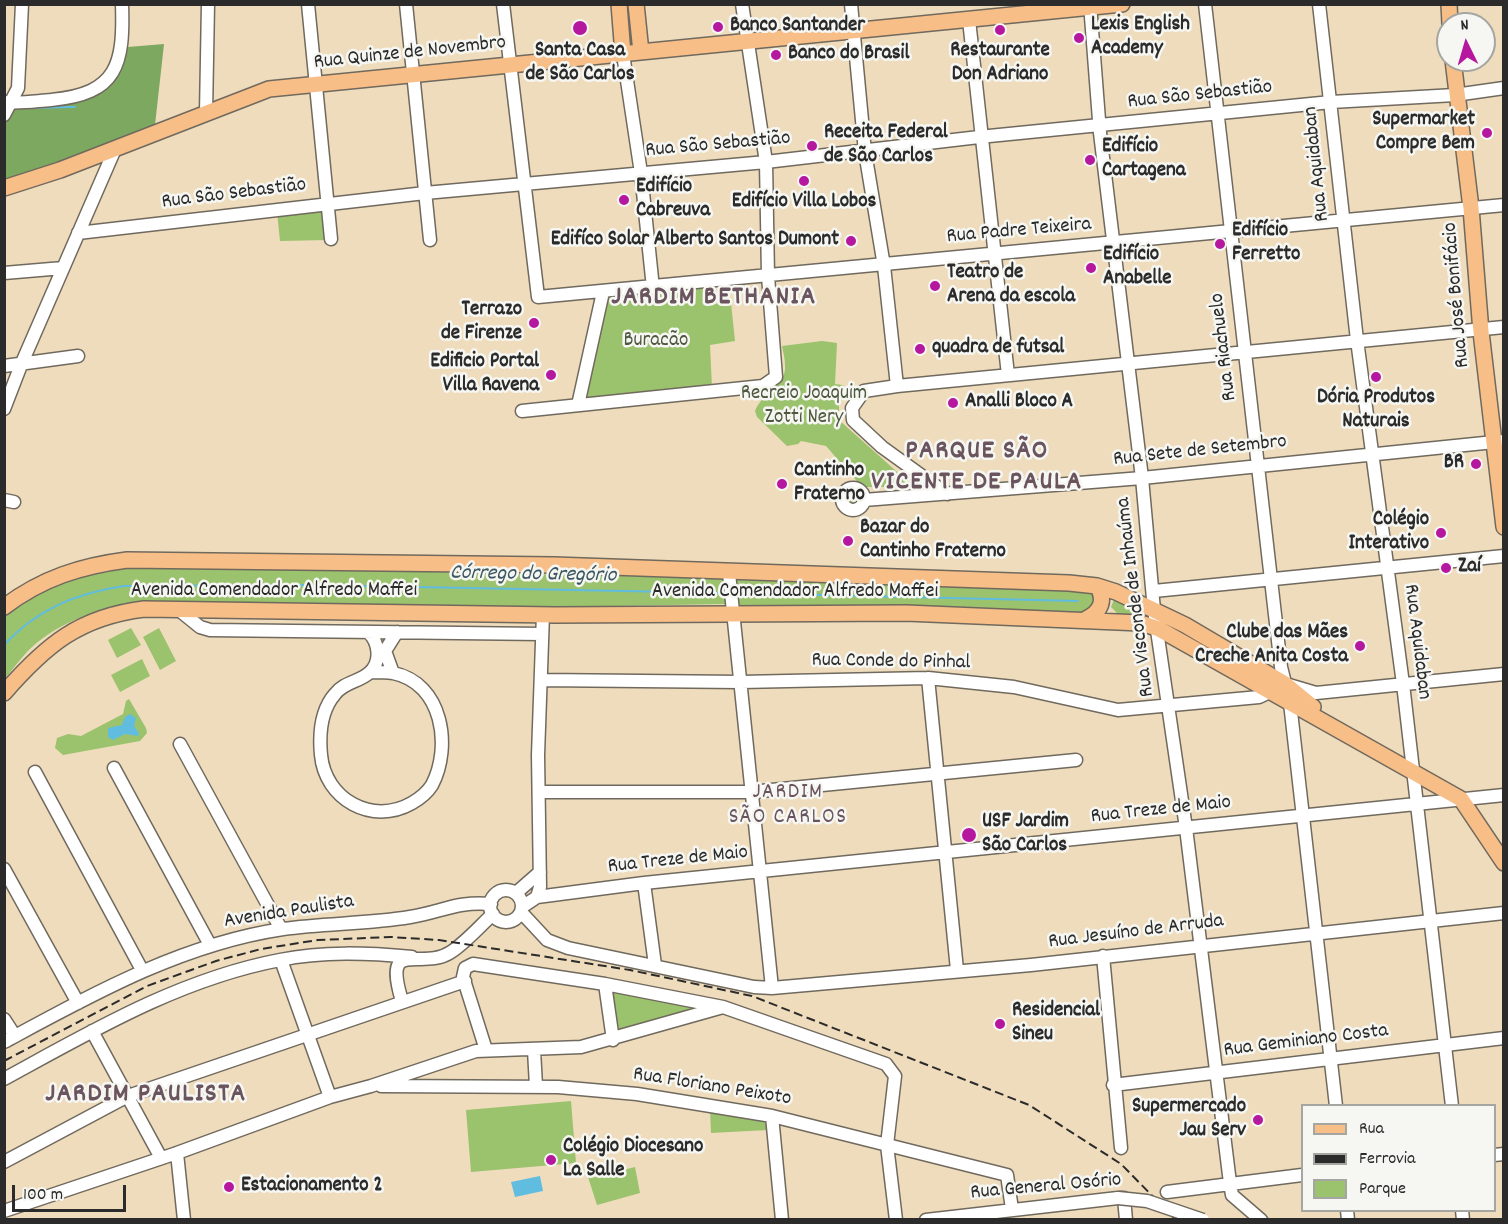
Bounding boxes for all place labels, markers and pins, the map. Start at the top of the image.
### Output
place label: Lexis English Academy [1091,13,1190,63]
place label: Banco Santander [730,14,865,40]
marker: Santa Casa de São Carlos [571,19,589,37]
marker: Banco Santander [711,20,725,34]
marker: Restaurante Don Adriano [993,23,1007,37]
marker: Lexis English Academy [1072,31,1086,45]
place label: Santa Casa de São Carlos [526,39,634,89]
place label: Restaurante Don Adriano [950,39,1050,89]
place label: Banco do Brasil [788,42,909,68]
marker: Banco do Brasil [769,48,783,62]
place label: Supermarket Compre Bem [1372,108,1475,158]
place label: Receita Federal de São Carlos [824,121,948,171]
marker: Supermarket Compre Bem [1480,126,1494,140]
place label: Edifício Cartagena [1102,135,1186,185]
marker: Receita Federal de São Carlos [805,139,819,153]
marker: Edifício Cartagena [1083,153,1097,167]
marker: Edifício Villa Lobos [797,174,811,188]
place label: Edifício Cabreuva [636,175,710,225]
place label: Edifício Villa Lobos [732,190,876,216]
marker: Edifício Cabreuva [617,193,631,207]
place label: Edifício Ferretto [1232,219,1300,269]
place label: Edifíco Solar Alberto Santos Dumont [551,228,839,254]
marker: Edifíco Solar Alberto Santos Dumont [844,234,858,248]
marker: Edifício Ferretto [1213,237,1227,251]
place label: Edifício Anabelle [1103,243,1172,293]
place label: Teatro de Arena da escola [947,261,1075,311]
marker: Edifício Anabelle [1084,261,1098,275]
marker: Teatro de Arena da escola [928,279,942,293]
place label: Terrazo de Firenze [441,298,522,348]
marker: Terrazo de Firenze [527,316,541,330]
place label: quadra de futsal [932,336,1064,362]
marker: quadra de futsal [913,342,927,356]
place label: Edificio Portal Villa Ravena [430,350,539,400]
marker: Edificio Portal Villa Ravena [544,368,558,382]
marker: Dória Produtos Naturais [1369,370,1383,384]
place label: Dória Produtos Naturais [1317,386,1435,436]
place label: Analli Bloco A [965,390,1073,416]
marker: Analli Bloco A [946,396,960,410]
place label: BR [1444,451,1464,477]
marker: BR [1469,457,1483,471]
place label: Cantinho Fraterno [794,459,865,509]
marker: Cantinho Fraterno [775,477,789,491]
place label: Colégio Interativo [1348,508,1429,558]
place label: Bazar do Cantinho Fraterno [860,516,1006,566]
marker: Colégio Interativo [1434,526,1448,540]
marker: Bazar do Cantinho Fraterno [841,534,855,548]
place label: Zaí [1458,555,1481,581]
marker: Zaí [1439,561,1453,575]
place label: Clube das Mães Creche Anita Costa [1195,621,1348,671]
marker: Clube das Mães Creche Anita Costa [1353,639,1367,653]
place label: USF Jardim São Carlos [982,810,1069,860]
marker: USF Jardim São Carlos [960,826,978,844]
place label: Residencial Sineu [1012,999,1100,1049]
marker: Residencial Sineu [993,1017,1007,1031]
place label: Supermercado Jau Serv [1132,1095,1246,1145]
marker: Supermercado Jau Serv [1251,1113,1265,1127]
place label: Colégio Diocesano La Salle [563,1135,703,1185]
marker: Colégio Diocesano La Salle [544,1153,558,1167]
place label: Estacionamento 2 [241,1174,383,1200]
marker: Estacionamento 2 [222,1180,236,1194]

